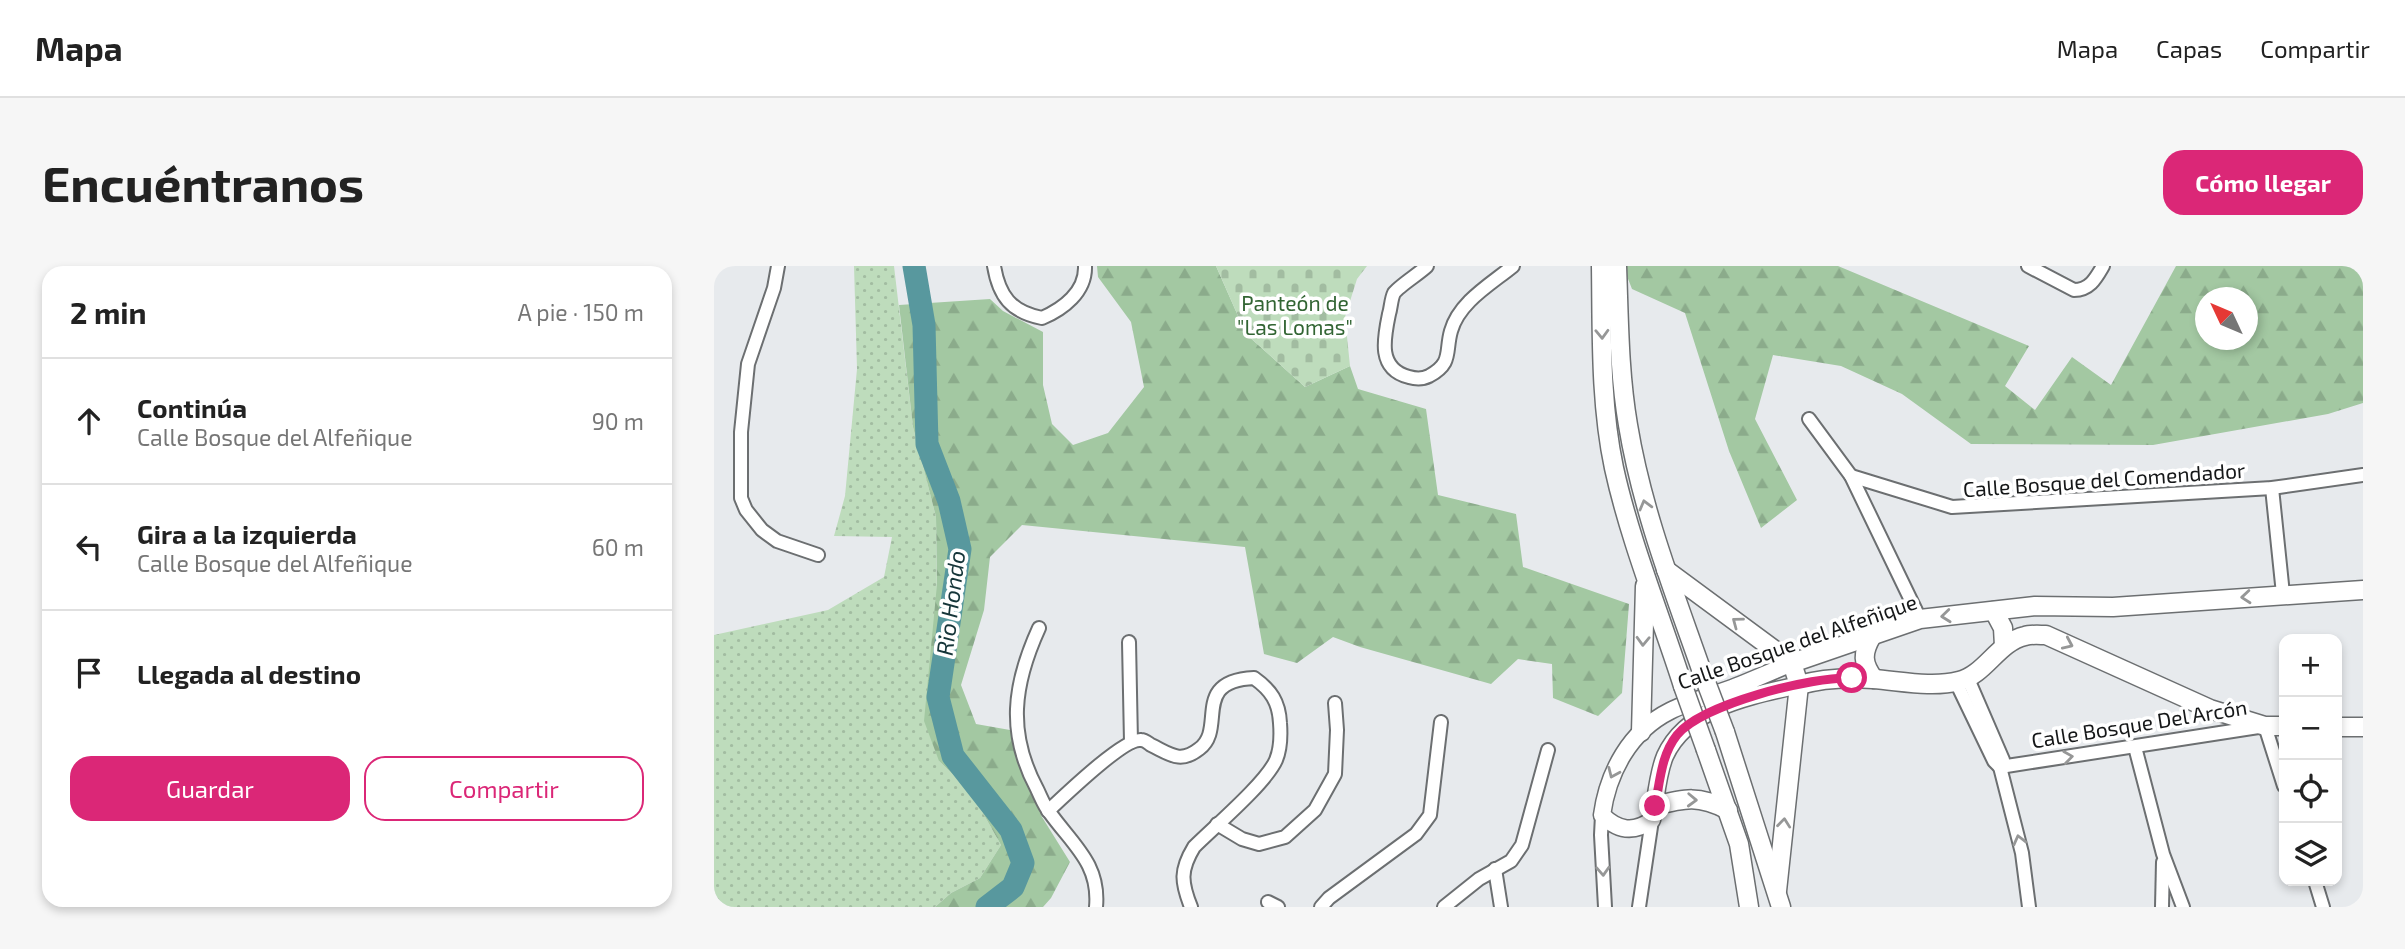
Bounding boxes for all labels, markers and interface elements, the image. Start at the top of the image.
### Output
text: Mapa [35,28,123,68]
text: Mapa [2057,34,2118,63]
text: Capas [2156,34,2222,63]
text: Compartir [2260,34,2370,63]
button: Cómo llegar [2163,150,2363,215]
text: Encuéntranos [42,153,364,212]
north arrow [2195,287,2258,350]
park label: Panteón de "Las Lomas" [1237,290,1353,339]
text: 2 min [70,294,147,330]
text: A pie · 150 m [517,298,644,326]
one-way arrow [1595,329,1610,340]
text: Continúa [137,392,247,423]
icon: ahead [70,402,108,440]
text: 90 m [592,407,644,435]
text: Calle Bosque del Alfeñique [137,423,413,451]
street label: Calle Bosque del Comendador [1962,457,2247,501]
one-way arrow [1639,499,1654,511]
text: Gira a la izquierda [137,518,357,549]
icon: left [70,528,108,566]
text: 60 m [592,533,644,561]
text: Calle Bosque del Alfeñique [137,549,413,577]
water label: Rio Hondo [930,549,970,657]
street label: Calle Bosque del Alfeñique [1674,588,1920,694]
one-way arrow [2240,589,2251,604]
one-way arrow [1940,609,1952,624]
one-way arrow [1732,618,1745,631]
map controls [2279,634,2342,886]
button: + [2279,634,2342,697]
one-way arrow [1636,635,1651,646]
one-way arrow [2061,636,2073,650]
icon: arrive [70,654,108,692]
text: Llegada al destino [137,658,361,689]
route start [1836,662,1867,693]
street label: Calle Bosque Del Arcón [2029,694,2249,752]
button: − [2279,697,2342,760]
one-way arrow [2062,750,2074,765]
button: Guardar [70,756,350,821]
button: Compartir [364,756,644,821]
button: locate [2279,760,2342,823]
one-way arrow [1607,766,1621,778]
route end [1639,790,1670,821]
one-way arrow [1687,792,1698,807]
one-way arrow [1776,817,1791,828]
button: layers [2279,823,2342,886]
one-way arrow [2013,834,2027,846]
one-way arrow [1595,866,1610,877]

